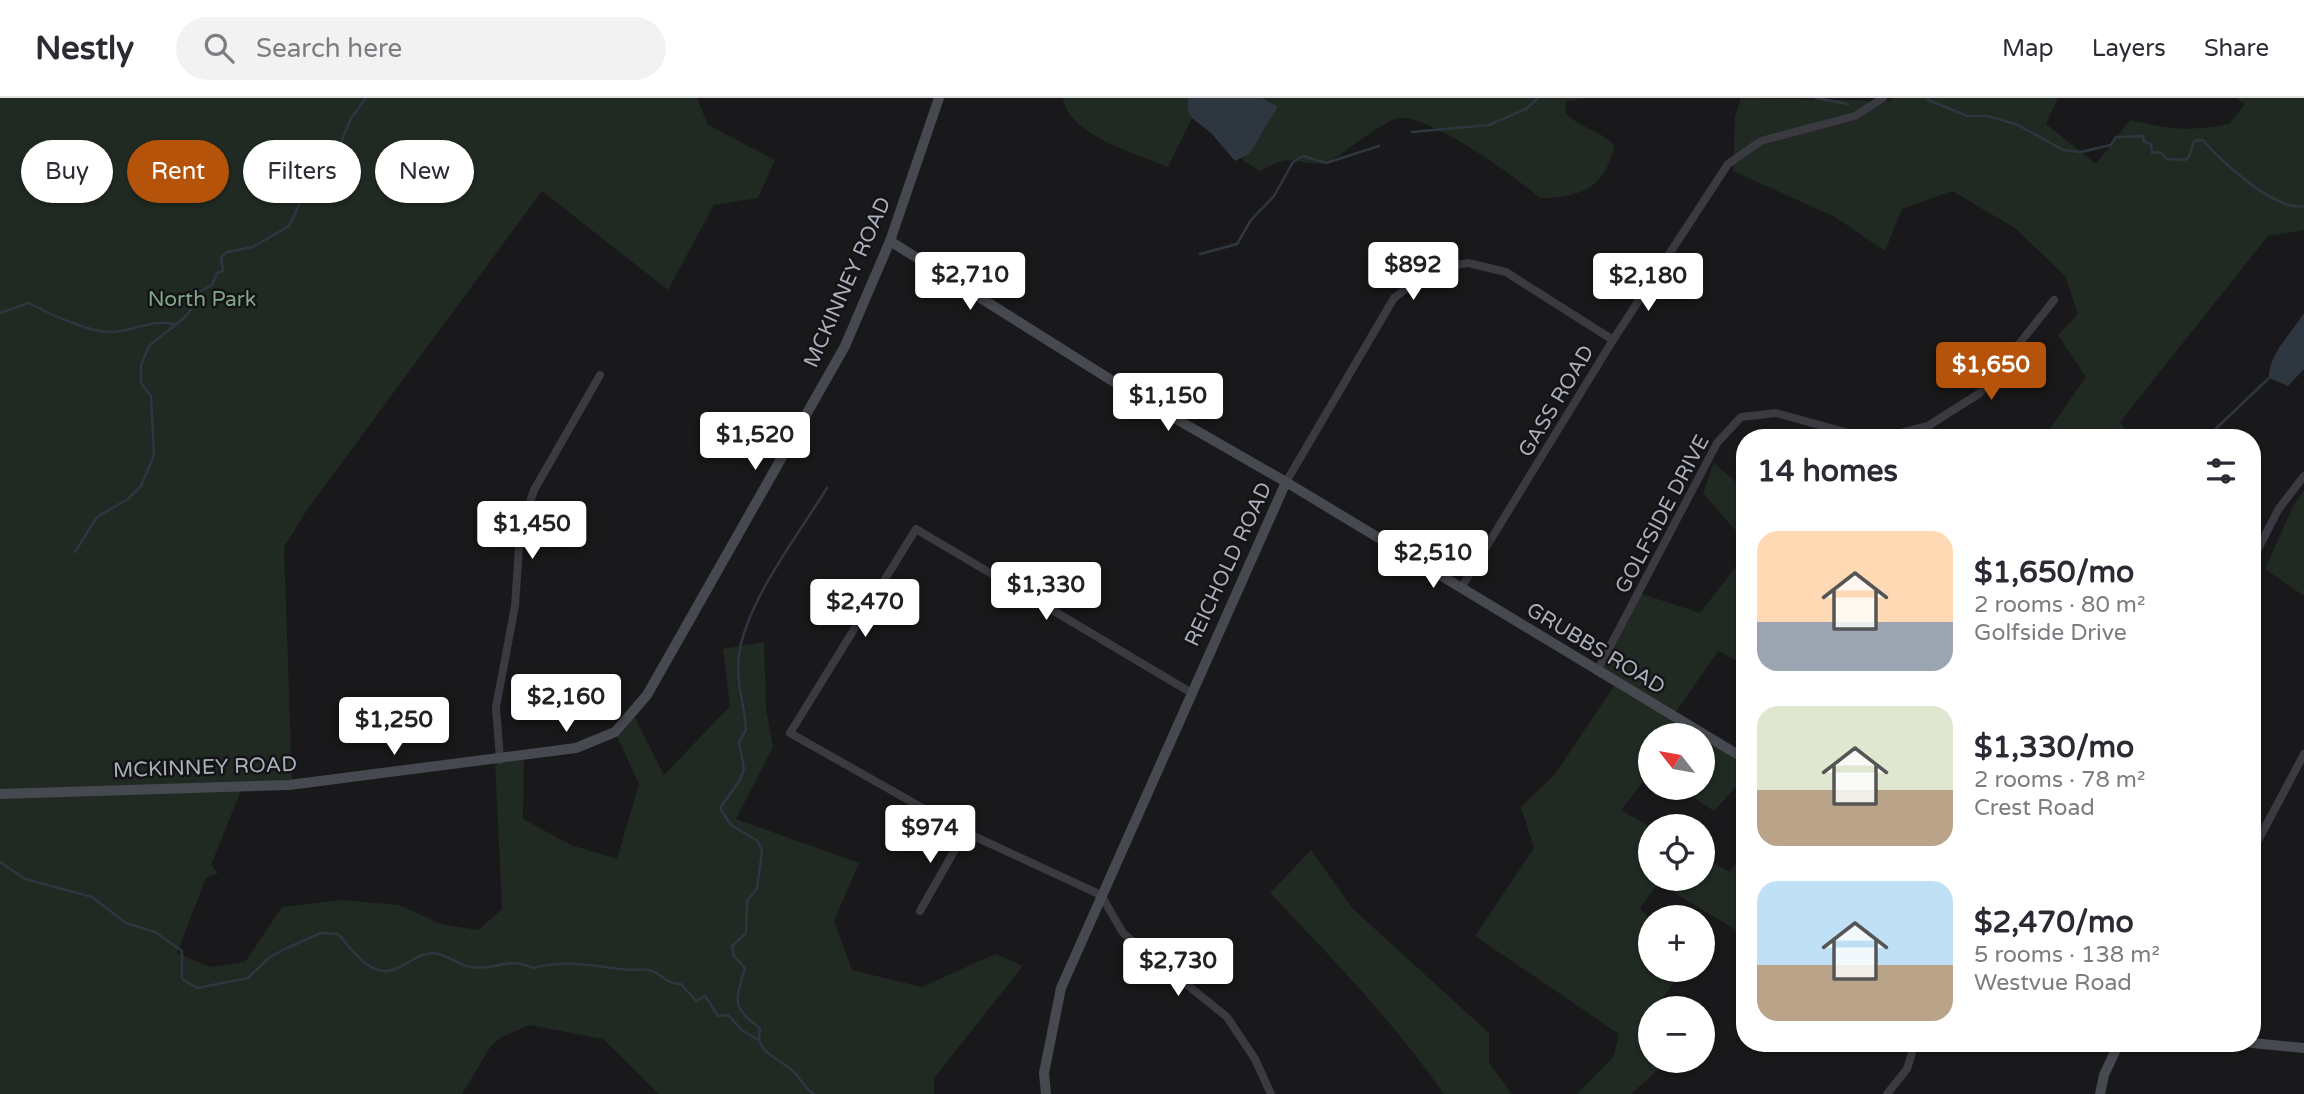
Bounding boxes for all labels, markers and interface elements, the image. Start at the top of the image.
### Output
search box [176,17,666,80]
text: Nestly [35,29,134,68]
icon: search [200,29,238,67]
text: Search here [256,33,402,64]
text: Map [2002,34,2054,63]
text: Layers [2092,34,2166,63]
text: Share [2204,34,2269,63]
chip: Buy [21,140,113,203]
chip: Rent [127,140,229,203]
chip: Filters [243,140,361,203]
chip: New [375,140,474,203]
street label: MCKINNEY ROAD [799,193,896,371]
pin: $892 [1372,242,1454,302]
text: $892 [1384,251,1442,279]
pin: $2,710 [913,252,1027,312]
pin: $2,180 [1591,254,1705,313]
text: $2,710 [931,261,1009,289]
text: $2,180 [1609,262,1687,290]
park label: North Park [148,287,256,312]
street label: GASS ROAD [1513,341,1600,462]
pin: $1,650 [1934,342,2048,402]
text: $1,650 [1952,351,2030,379]
pin: $1,150 [1111,374,1225,433]
text: $1,150 [1129,382,1207,410]
pin: $1,520 [698,412,812,472]
text: $1,520 [716,421,794,449]
street label: GOLFSIDE DRIVE [1610,431,1715,598]
icon: filters [2202,452,2240,490]
text: 14 homes [1757,453,1898,490]
street label: REICHOLD ROAD [1179,478,1277,650]
pin: $1,450 [475,502,589,561]
text: $1,450 [493,510,571,538]
pin: $2,510 [1376,531,1490,590]
text: $2,510 [1394,539,1472,567]
text: $1,650/mo [1974,554,2134,591]
icon: home [1813,559,1897,643]
pin: $1,330 [989,562,1103,622]
text: $1,330 [1007,571,1085,599]
pin: $2,470 [808,580,922,639]
text: $2,470 [826,588,904,616]
text: 2 rooms · 80 m² [1974,591,2145,619]
street label: GRUBBS ROAD [1522,597,1670,700]
text: Golfside Drive [1974,619,2127,647]
pin: $2,160 [509,674,623,734]
text: $2,160 [527,683,605,711]
pin: $1,250 [337,698,451,757]
text: $1,250 [355,706,433,734]
north arrow [1638,723,1715,800]
map controls [1638,723,1715,1073]
text: $1,330/mo [1974,729,2134,766]
icon: home [1813,734,1897,818]
street label: MCKINNEY ROAD [113,752,297,783]
text: 2 rooms · 78 m² [1974,766,2145,794]
text: Crest Road [1974,794,2095,822]
pin: $974 [889,806,971,865]
text: $974 [901,814,959,842]
button: locate [1638,814,1715,891]
text: $2,470/mo [1974,904,2134,941]
button: + [1638,905,1715,982]
icon: home [1813,909,1897,993]
pin: $2,730 [1121,939,1235,998]
text: 5 rooms · 138 m² [1974,941,2160,969]
text: $2,730 [1139,947,1217,975]
text: Westvue Road [1974,969,2132,997]
button: − [1638,996,1715,1073]

